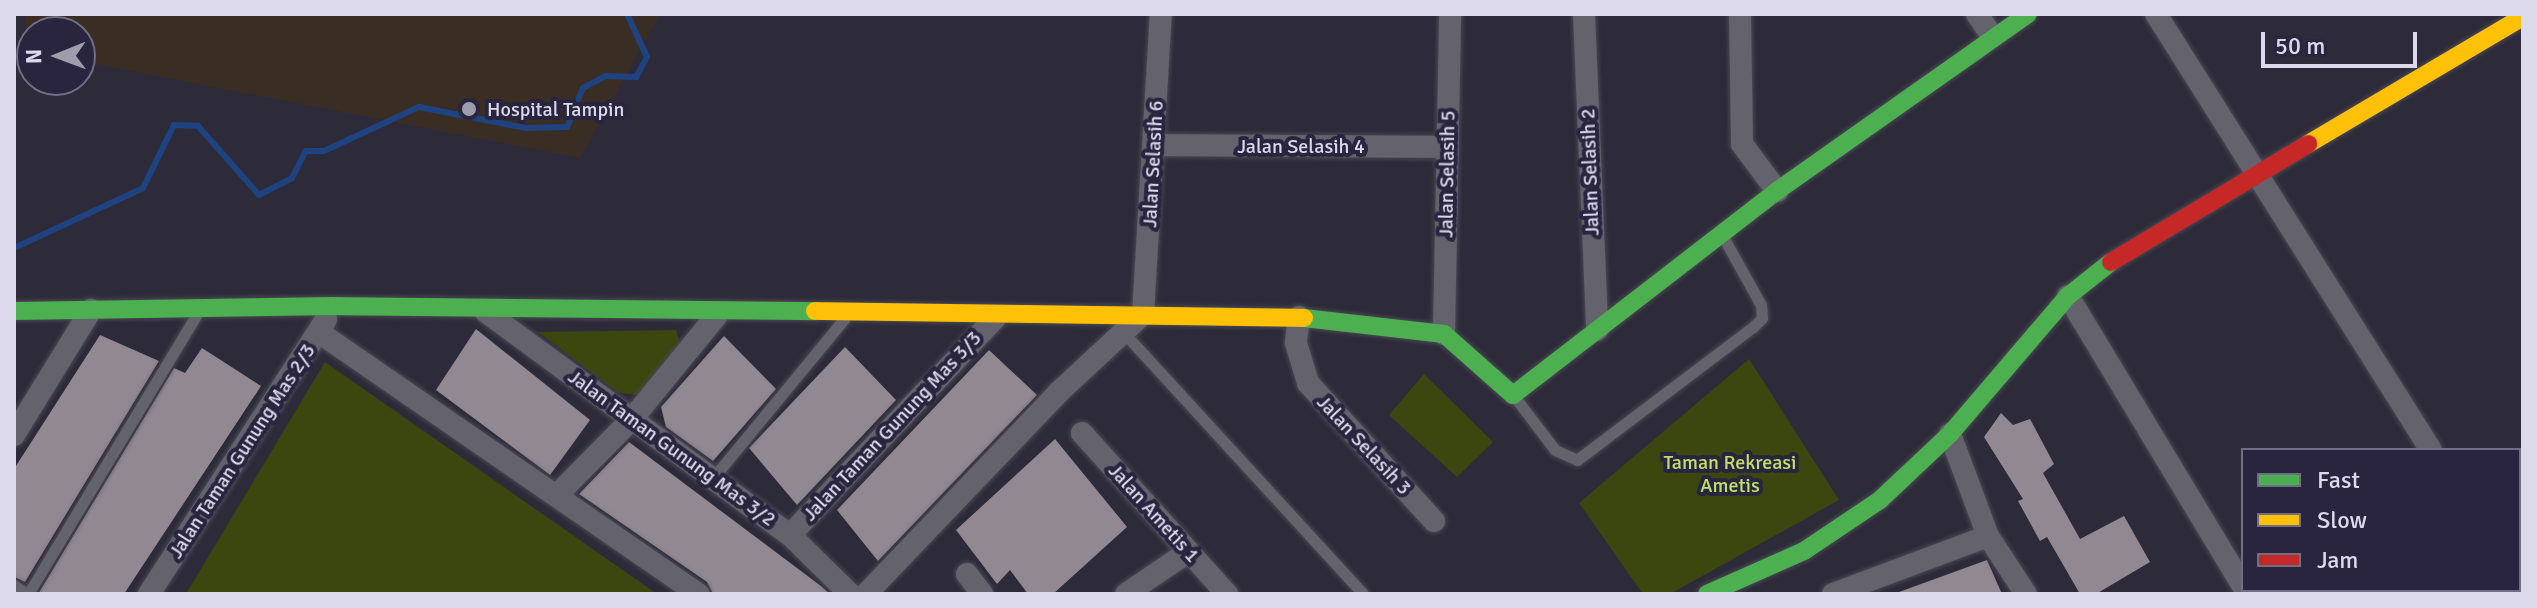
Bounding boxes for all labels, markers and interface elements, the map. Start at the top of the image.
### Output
north arrow [16,16,96,96]
scale bar [2265,16,2421,66]
text: 50 m [2275,31,2325,61]
text: N [20,49,47,64]
place label: Hospital Tampin [487,97,624,121]
marker: Hospital Tampin [458,98,480,120]
street label: Jalan Selasih 6 [1138,100,1168,228]
street label: Jalan Selasih 2 [1576,108,1604,236]
street label: Jalan Selasih 5 [1434,110,1460,238]
street label: Jalan Selasih 4 [1237,134,1365,158]
street label: Jalan Taman Gunung Mas 3/3 [798,326,986,526]
street label: Jalan Taman Gunung Mas 2/3 [164,339,320,563]
street label: Jalan Taman Gunung Mas 3/2 [563,365,781,531]
street label: Jalan Selasih 3 [1312,390,1416,500]
legend [2241,448,2521,592]
park label: Taman Rekreasi Ametis [1663,450,1797,497]
street label: Jalan Ametis 1 [1103,459,1205,567]
text: Fast [2317,465,2360,495]
text: Slow [2317,505,2367,535]
text: Jam [2317,545,2358,575]

